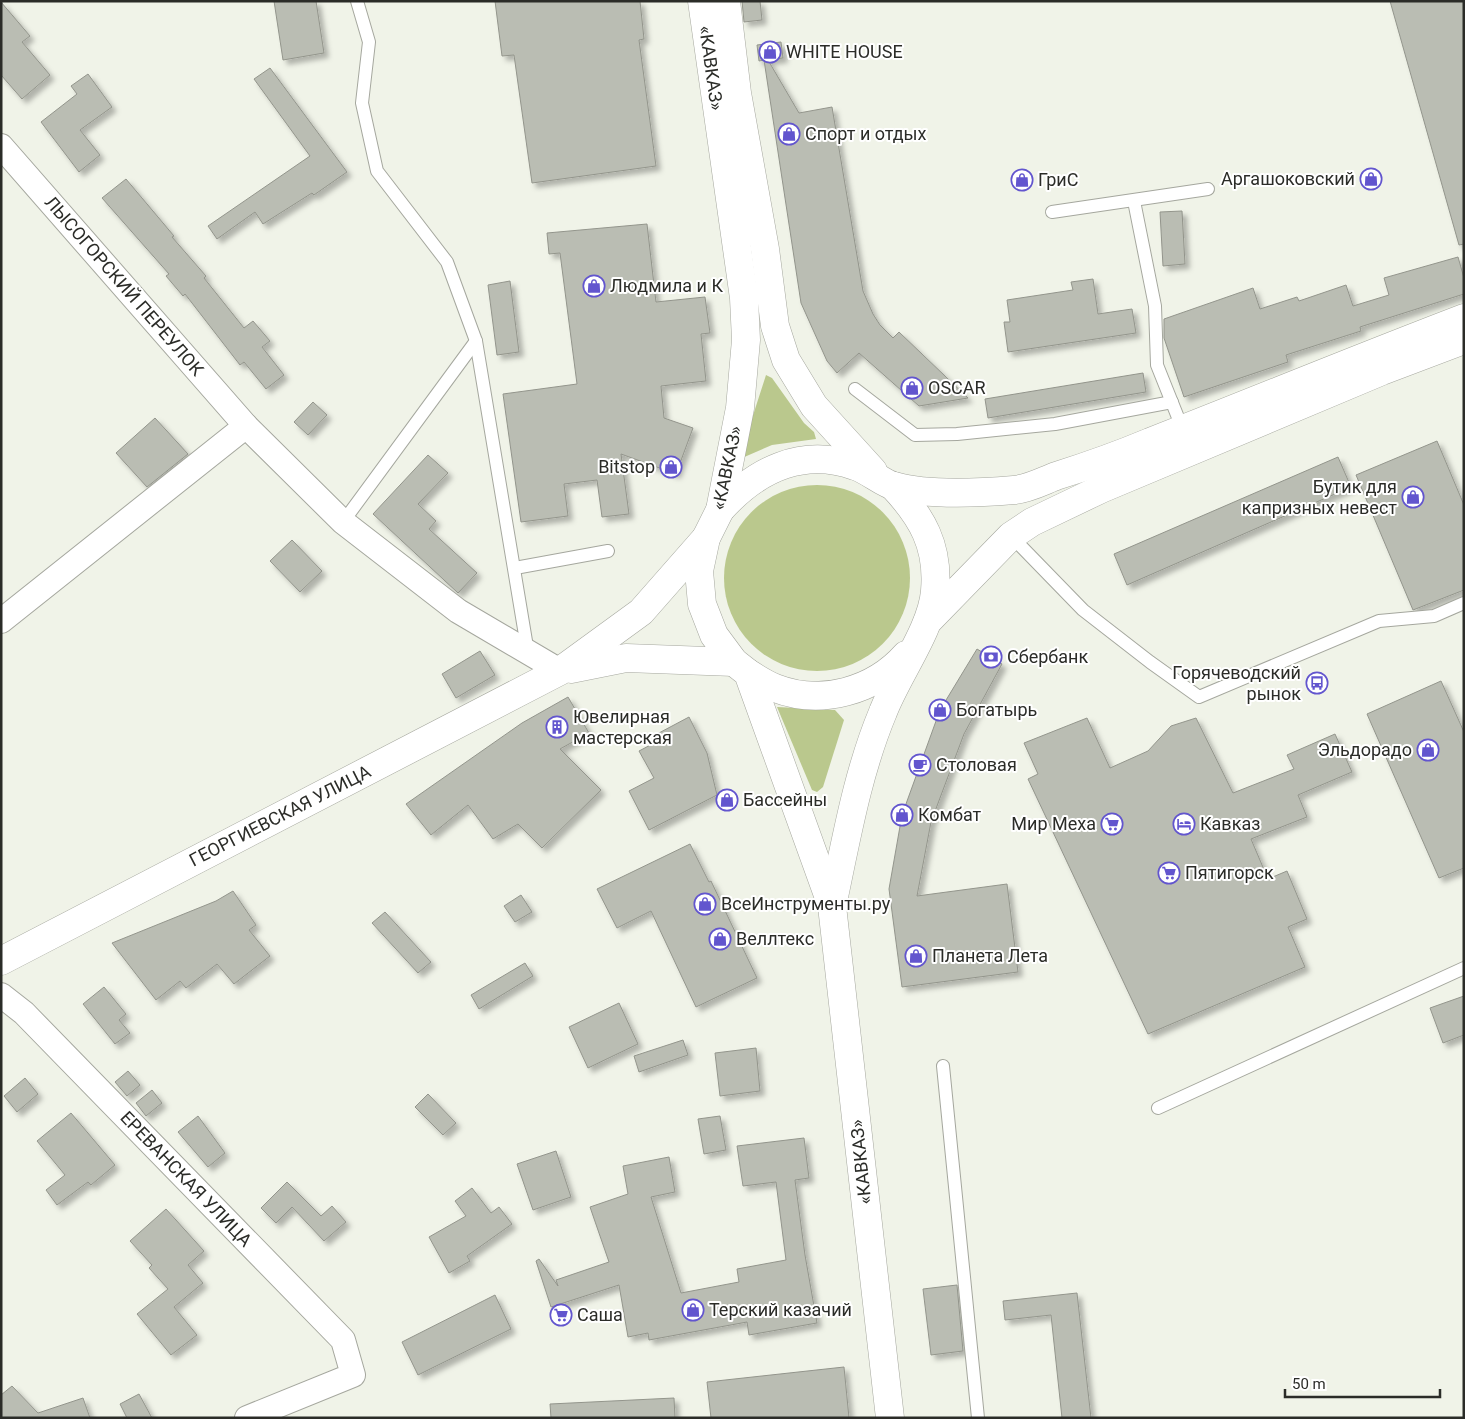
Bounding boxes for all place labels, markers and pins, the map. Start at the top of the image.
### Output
shop icon: WHITE HOUSE [758,40,782,64]
place label: WHITE HOUSE [786,41,903,62]
shop icon: Спорт и отдых [777,122,801,146]
place label: Спорт и отдых [805,123,927,144]
shop icon: Аргашоковский [1359,167,1383,191]
shop icon: ГриС [1010,168,1034,192]
place label: Аргашоковский [1221,168,1355,189]
place label: ГриС [1038,169,1078,190]
shop icon: Людмила и К [582,274,606,298]
place label: Людмила и К [610,275,723,296]
shop icon: OSCAR [900,376,924,400]
place label: OSCAR [928,377,986,398]
shop icon: Bitstop [659,455,683,479]
place label: Bitstop [598,456,655,477]
place label: Бутик для капризных невест [1242,476,1397,518]
shop icon: Бутик для капризных невест [1401,485,1425,509]
bank icon: Сбербанк [979,645,1003,669]
place label: Сбербанк [1007,646,1088,667]
place label: Горячеводский рынок [1172,662,1301,704]
bus stop icon: Горячеводский рынок [1305,671,1329,695]
shop icon: Богатырь [928,698,952,722]
place label: Богатырь [956,699,1037,720]
place label: Ювелирная мастерская [573,706,672,748]
building icon: Ювелирная мастерская [545,715,569,739]
shop icon: Эльдорадо [1416,738,1440,762]
place label: Эльдорадо [1318,739,1412,760]
cafe icon: Столовая [908,753,932,777]
place label: Столовая [936,754,1017,775]
shop icon: Бассейны [715,788,739,812]
place label: Бассейны [743,789,827,810]
shop icon: Комбат [890,803,914,827]
place label: Комбат [918,804,982,825]
supermarket icon: Мир Меха [1100,812,1124,836]
hotel icon: Кавказ [1172,812,1196,836]
place label: Мир Меха [1011,813,1096,834]
place label: Кавказ [1200,813,1260,834]
supermarket icon: Пятигорск [1157,861,1181,885]
place label: Пятигорск [1185,862,1274,883]
shop icon: ВсеИнструменты.ру [693,892,717,916]
place label: ВсеИнструменты.ру [721,893,891,914]
shop icon: Веллтекс [708,927,732,951]
place label: Веллтекс [736,928,814,949]
shop icon: Планета Лета [904,944,928,968]
place label: Планета Лета [932,945,1048,966]
shop icon: Терский казачий [681,1298,705,1322]
place label: Терский казачий [709,1299,852,1320]
supermarket icon: Саша [549,1303,573,1327]
place label: Саша [577,1304,623,1325]

